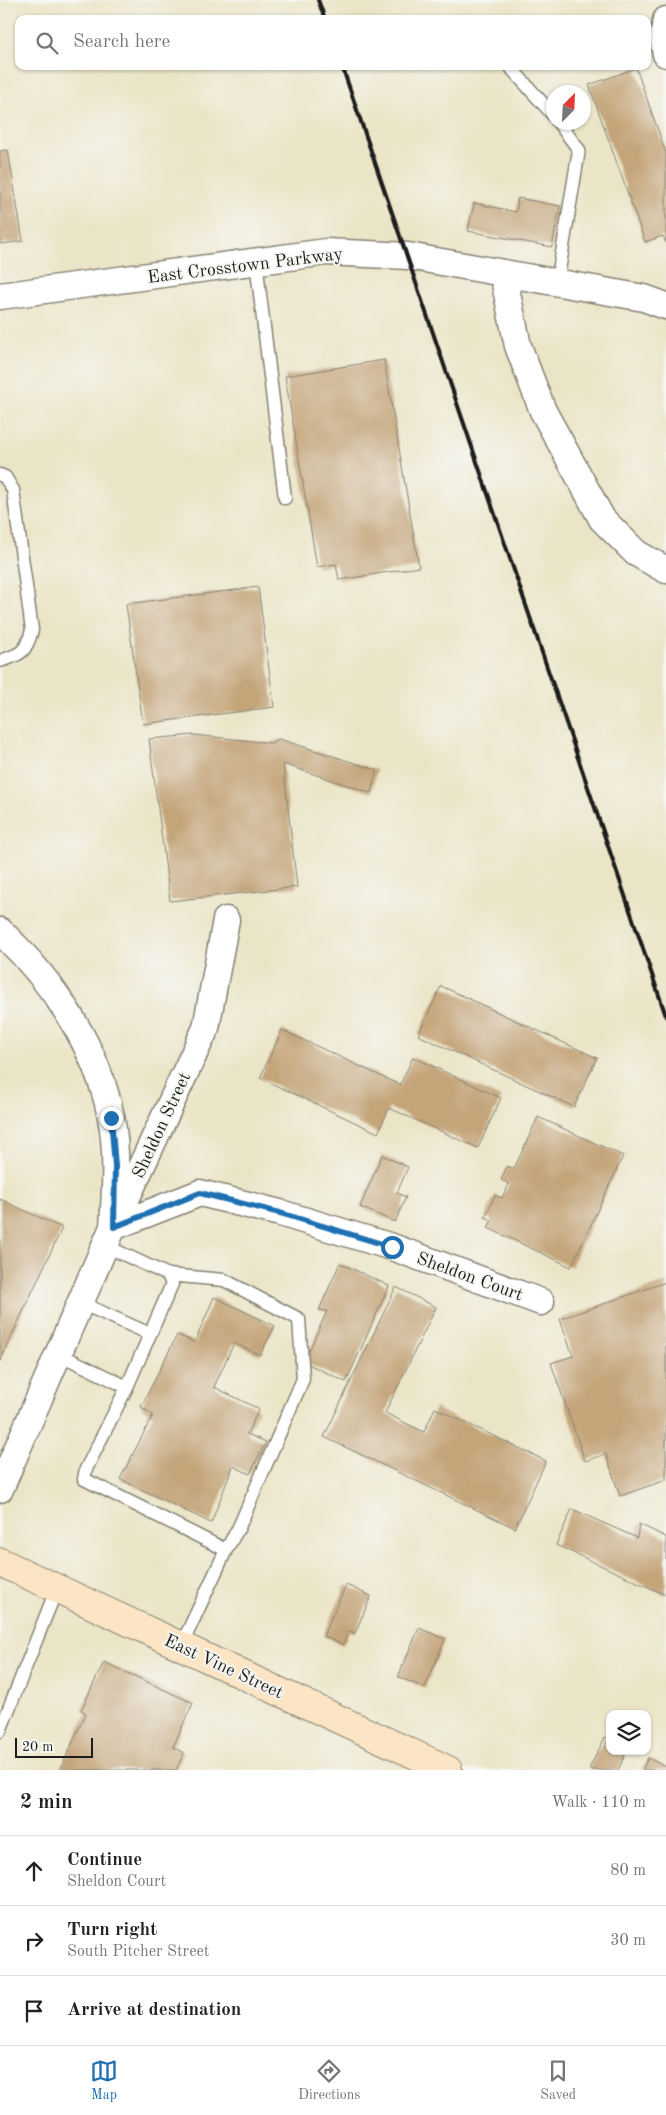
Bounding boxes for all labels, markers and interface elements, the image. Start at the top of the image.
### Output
search box [15,15,651,70]
icon: search [33,29,61,57]
text: Search here [73,33,170,52]
north arrow [546,85,591,130]
street label: East Crosstown Parkway [146,245,344,287]
street label: Sheldon Street [129,1070,194,1181]
route end [100,1107,123,1130]
route start [381,1236,404,1259]
street label: Sheldon Court [414,1249,525,1304]
street label: East Vine Street [161,1631,286,1702]
map controls [606,1710,651,1755]
button: layers [606,1710,651,1755]
scale bar [15,1735,92,1758]
text: 20 m [22,1740,53,1754]
text: 2 min [20,1792,73,1813]
text: Walk · 110 m [551,1795,646,1811]
text: Continue [67,1851,142,1870]
icon: ahead [20,1857,48,1885]
text: 80 m [610,1863,646,1879]
text: Sheldon Court [67,1874,166,1890]
text: Turn right [67,1921,157,1940]
icon: right [20,1927,48,1955]
text: 30 m [610,1933,646,1949]
text: South Pitcher Street [67,1944,209,1960]
icon: arrive [20,1997,48,2025]
text: Arrive at destination [67,2001,241,2020]
tab: Map [90,2057,118,2104]
tab: Directions [298,2057,360,2104]
tab: Saved [540,2057,576,2104]

